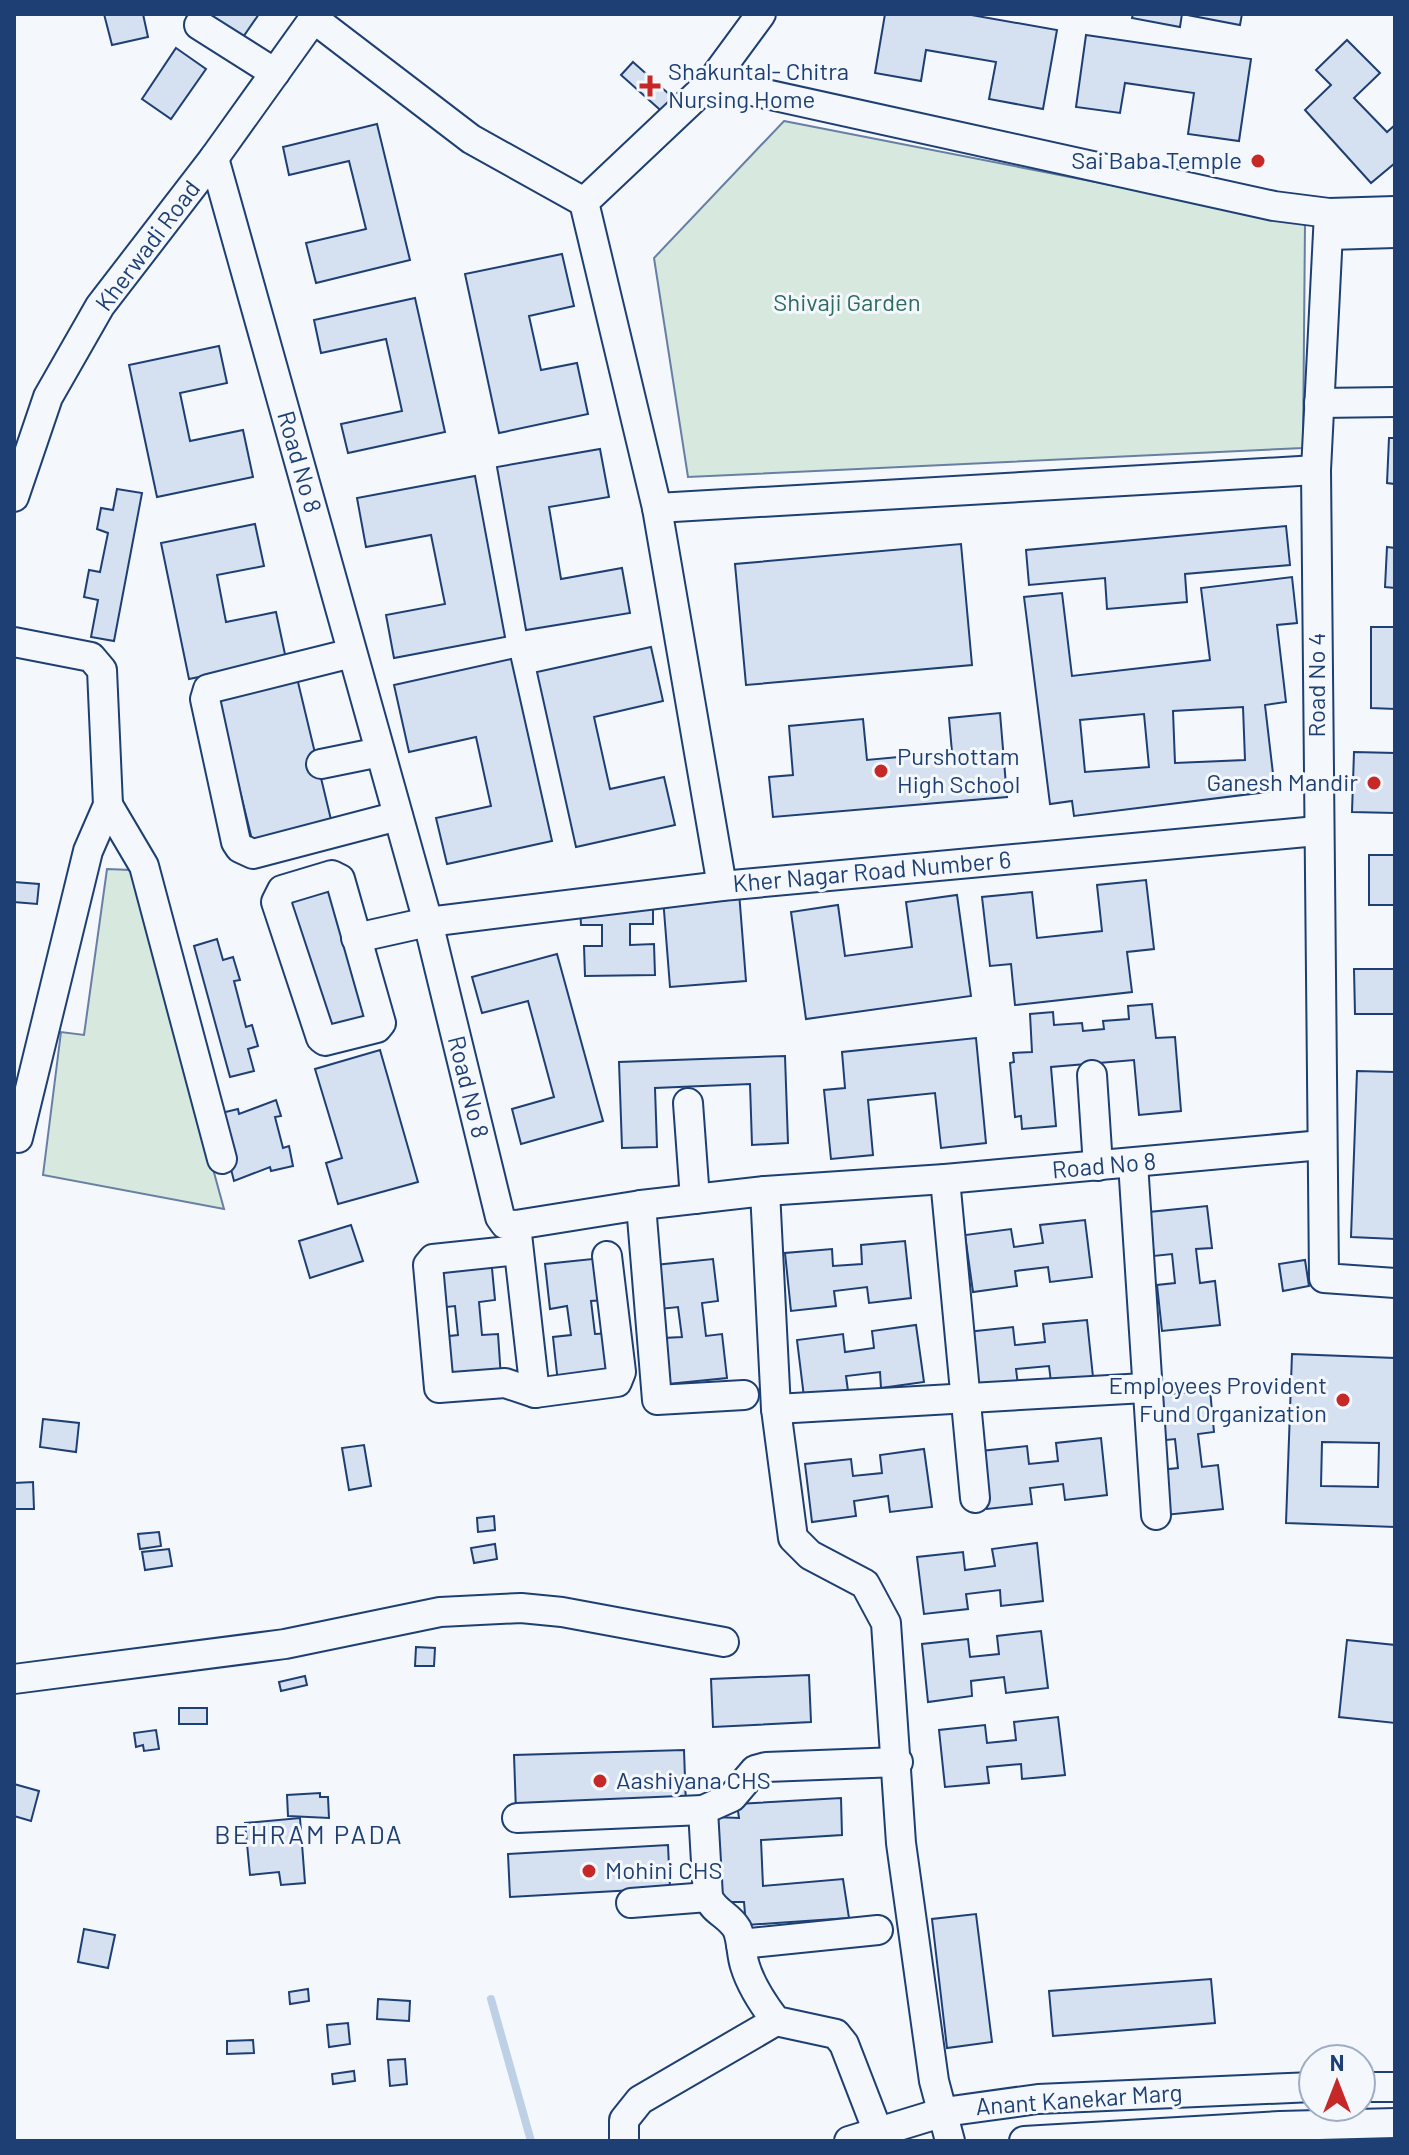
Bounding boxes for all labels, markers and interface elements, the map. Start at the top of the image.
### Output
place label: Shakuntal- Chitra Nursing Home [668,56,849,113]
marker: Shakuntal- Chitra Nursing Home [639,75,661,97]
place label: Sai Baba Temple [1071,145,1242,174]
marker: Sai Baba Temple [1249,152,1267,170]
street label: Kherwadi Road [88,174,205,316]
park label: Shivaji Garden [773,287,921,316]
street label: Road No 8 [272,407,329,516]
street label: Road No 4 [1301,632,1330,738]
place label: Purshottam High School [897,741,1020,798]
marker: Purshottam High School [872,762,890,780]
place label: Ganesh Mandir [1206,767,1358,796]
marker: Ganesh Mandir [1365,774,1383,792]
street label: Kher Nagar Road Number 6 [731,844,1012,897]
street label: Road No 8 [443,1032,496,1141]
street label: Road No 8 [1051,1146,1157,1184]
place label: Employees Provident Fund Organization [1108,1370,1327,1427]
marker: Employees Provident Fund Organization [1334,1391,1352,1409]
place label: Aashiyana CHS [616,1765,771,1794]
marker: Aashiyana CHS [591,1772,609,1790]
district label: BEHRAM PADA [214,1818,404,1849]
place label: Mohini CHS [605,1855,722,1884]
marker: Mohini CHS [580,1862,598,1880]
north arrow [1297,2043,1377,2123]
text: N [1330,2049,1344,2075]
street label: Anant Kanekar Marg [975,2077,1183,2120]

